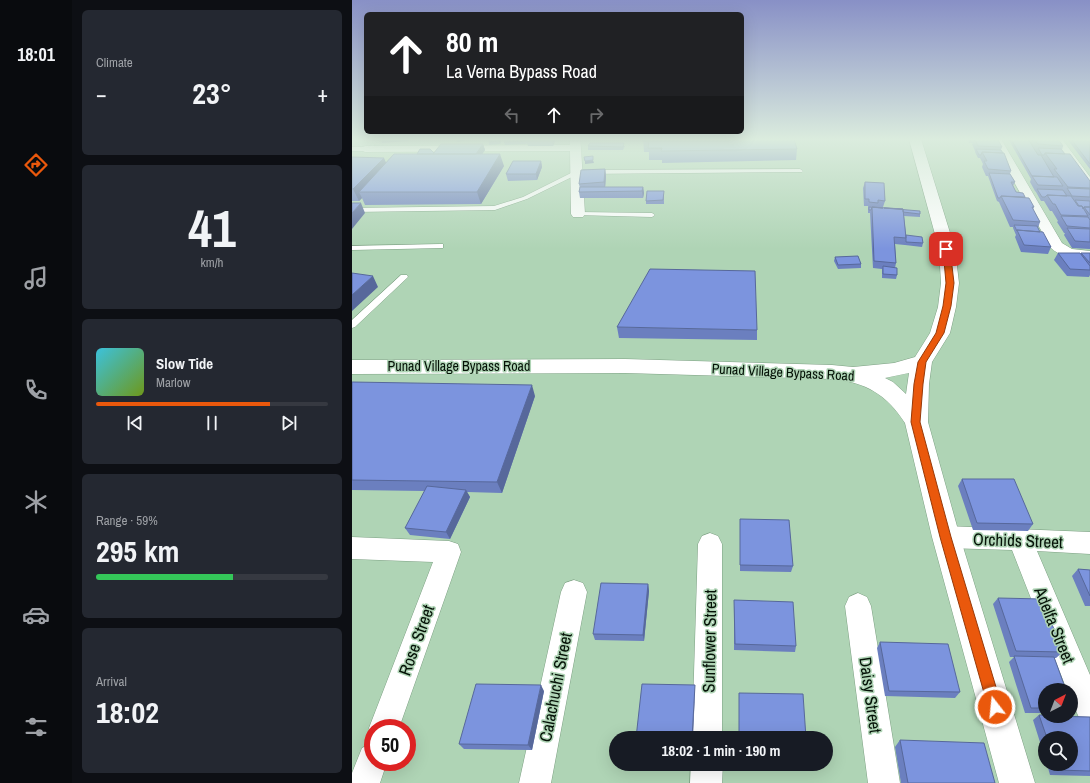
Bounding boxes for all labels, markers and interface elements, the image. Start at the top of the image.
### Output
text: 80 m [446,23,498,61]
icon: ahead [380,28,432,80]
text: 18:01 [17,42,55,67]
text: Climate [96,54,133,71]
text: La Verna Bypass Road [446,59,597,84]
text: 23° [192,73,232,113]
text: − [96,79,107,109]
text: + [317,79,328,109]
icon: left [501,104,523,126]
icon: ahead [543,104,565,126]
icon: right [585,104,607,126]
icon: directions [22,151,50,179]
text: 41 [188,193,236,263]
pin [929,232,963,266]
icon: arrive [935,238,957,260]
text: km/h [200,254,224,271]
icon: music [22,264,50,292]
text: Slow Tide [156,353,213,374]
street label: Punad Village Bypass Road [388,357,530,375]
street label: Punad Village Bypass Road [711,359,855,385]
text: Marlow [156,374,190,391]
icon: phone [22,376,50,404]
icon: previous [124,412,146,434]
icon: pause [201,412,223,434]
icon: next [278,412,300,434]
icon: climate [22,488,50,516]
text: Range · 59% [96,512,158,529]
street label: Orchids Street [973,527,1063,553]
text: 295 km [96,531,179,571]
street label: Adelfa Street [1029,582,1081,667]
street label: Sunflower Street [697,589,721,693]
icon: car [22,601,50,629]
street label: Rose Street [393,601,439,679]
street label: Calachuchi Street [533,630,577,744]
street label: Daisy Street [854,655,888,735]
text: Arrival [96,673,127,690]
north arrow [1038,683,1078,723]
map controls [1038,683,1078,771]
position arrow [974,686,1016,728]
text: 18:02 [96,692,159,732]
icon: filters [22,713,50,741]
speed limit sign: 50 [364,719,416,771]
button: search [1038,731,1078,771]
text: 18:02 · 1 min · 190 m [662,740,780,761]

